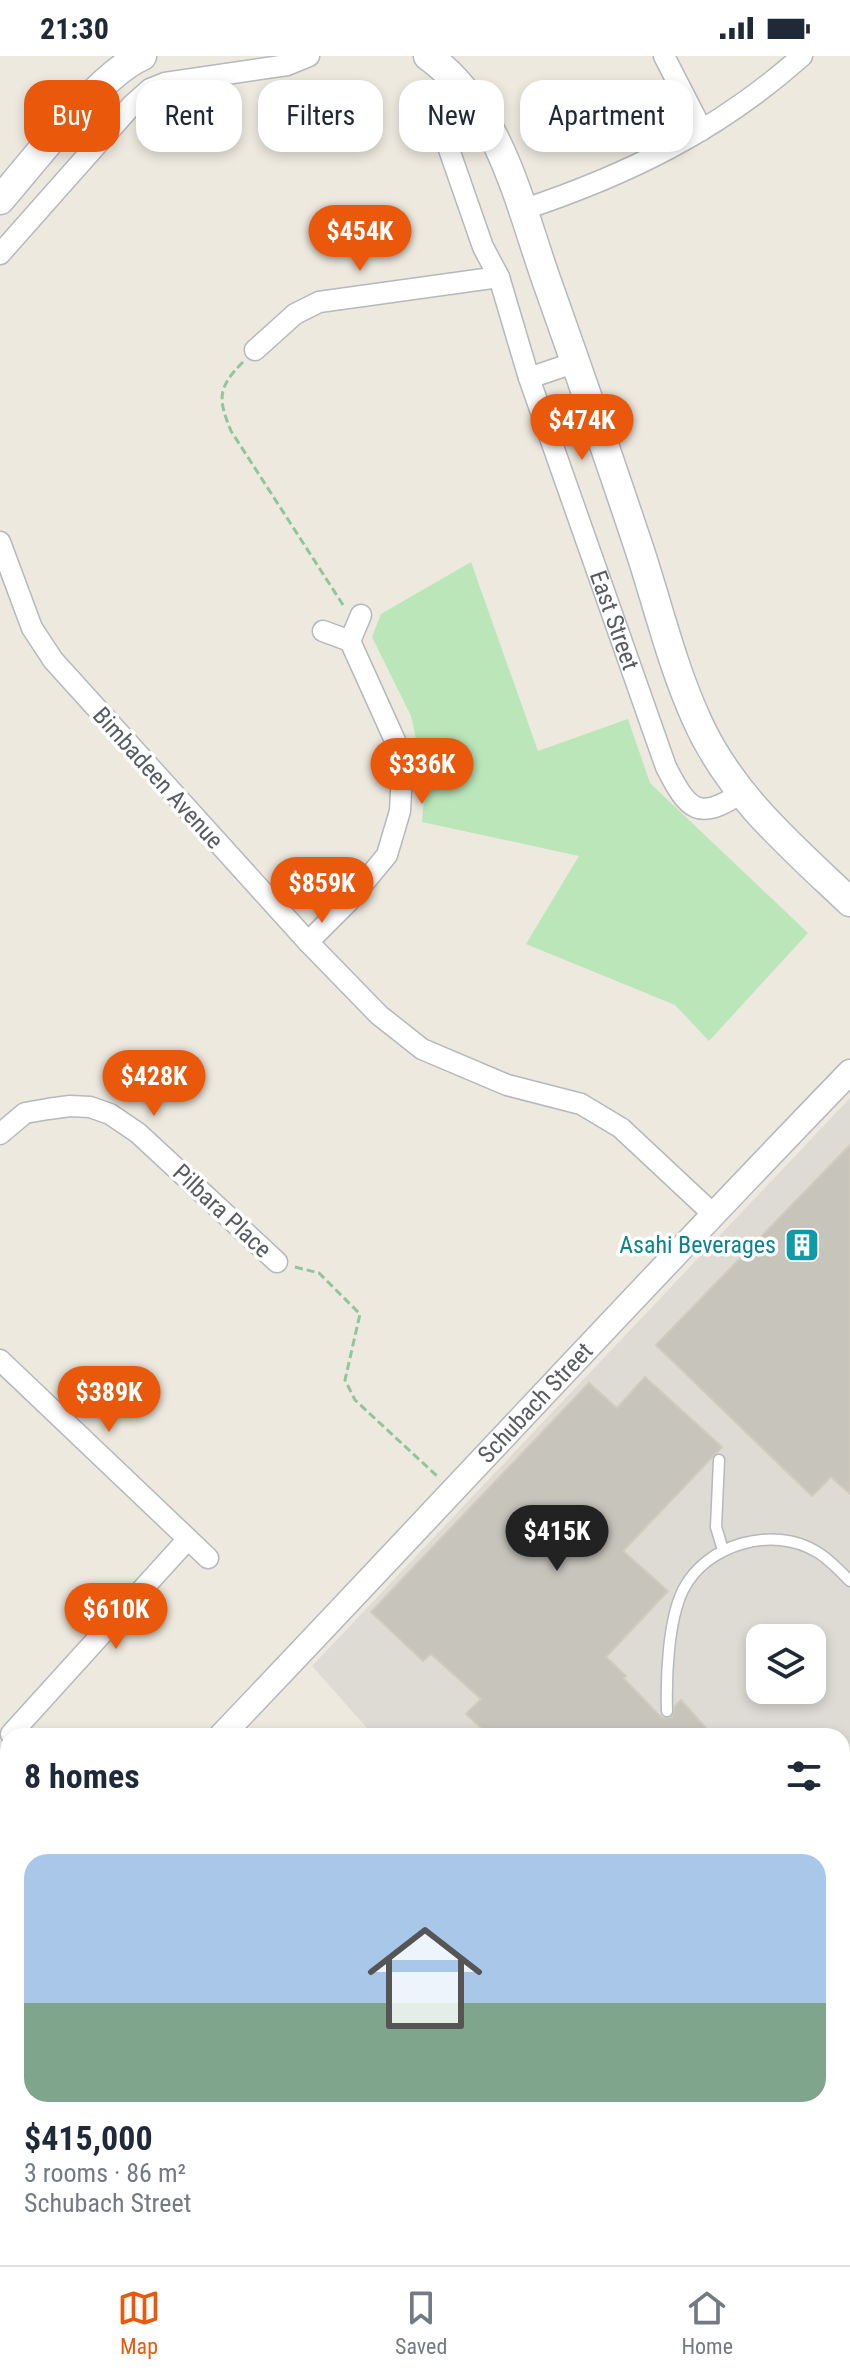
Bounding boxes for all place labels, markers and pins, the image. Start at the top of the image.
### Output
pin: $454K [304,205,416,273]
pin: $474K [526,394,638,462]
pin: $336K [366,738,478,806]
pin: $859K [266,857,378,925]
pin: $428K [98,1050,210,1118]
building icon: Asahi Beverages [783,1226,821,1264]
place label: Asahi Beverages [619,1231,776,1259]
pin: $389K [53,1366,165,1434]
pin: $415K [501,1505,613,1573]
pin: $610K [60,1583,172,1651]

